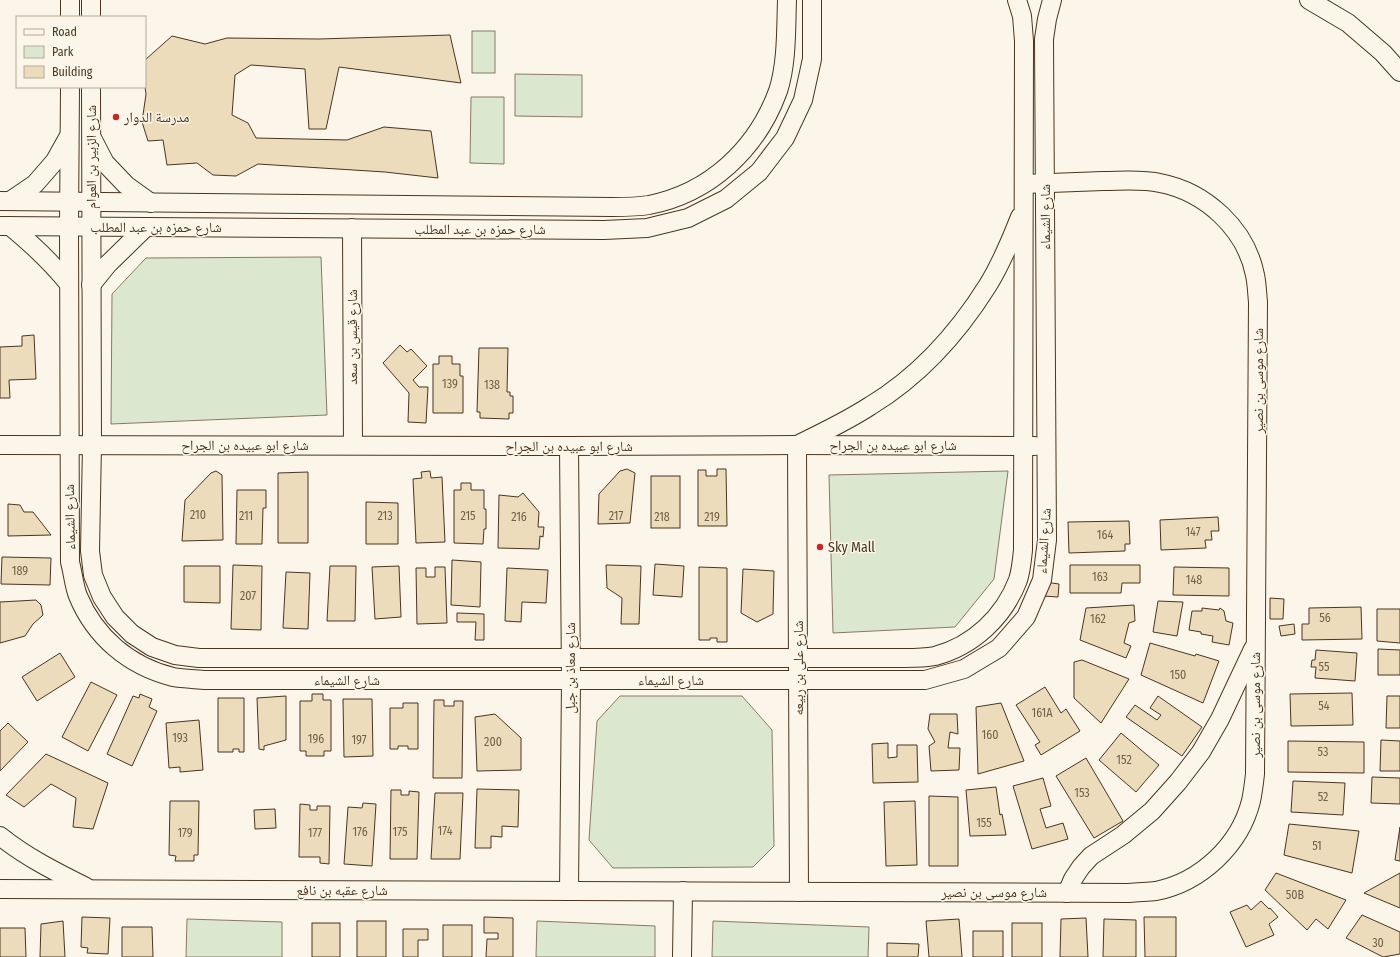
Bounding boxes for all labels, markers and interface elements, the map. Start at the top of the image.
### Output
legend [16,16,146,88]
text: Road [52,25,77,39]
text: Park [52,45,74,59]
text: Building [52,65,93,79]
street label: شارع الزبير بن العوام [83,105,101,209]
place label: مدرسة الدوار [123,109,189,126]
marker: مدرسة الدوار [111,112,121,122]
street label: شارع الشيماء [1037,184,1055,250]
street label: شارع حمزه بن عبد المطلب [90,219,222,237]
street label: شارع حمزه بن عبد المطلب [414,221,546,239]
street label: شارع قيس بن سعد [344,289,362,385]
street label: شارع موسى بن نصير [1250,328,1268,435]
house number: 139 [442,377,458,391]
house number: 138 [484,378,500,392]
street label: شارع ابو عبيده بن الجراح [181,437,309,455]
street label: شارع ابو عبيده بن الجراح [829,437,957,455]
street label: شارع ابو عبيده بن الجراح [505,438,633,456]
street label: شارع الشيماء [61,484,80,550]
house number: 210 [190,508,206,522]
street label: شارع الشيماء [1033,508,1056,575]
house number: 211 [239,509,253,523]
house number: 213 [377,509,393,523]
house number: 215 [460,509,476,523]
house number: 217 [609,509,623,523]
house number: 216 [511,510,527,524]
house number: 218 [654,510,670,524]
house number: 219 [704,510,720,524]
house number: 147 [1185,525,1201,539]
house number: 164 [1097,528,1113,542]
place label: Sky Mall [828,539,875,556]
marker: Sky Mall [815,542,825,552]
house number: 189 [12,564,28,578]
house number: 163 [1092,570,1108,584]
house number: 148 [1186,573,1202,587]
house number: 207 [240,589,256,603]
house number: 56 [1319,611,1331,625]
house number: 162 [1090,612,1106,626]
street label: شارع على بن ربيعه [790,620,808,716]
street label: شارع معاذ بن جبل [562,622,580,714]
street label: شارع موسى بن نصير [1247,652,1265,759]
house number: 55 [1319,660,1330,674]
house number: 150 [1170,668,1186,682]
street label: شارع الشيماء [314,672,380,690]
street label: شارع الشيماء [638,672,704,690]
house number: 54 [1318,699,1330,713]
house number: 161A [1031,706,1053,720]
house number: 160 [982,728,998,742]
house number: 193 [172,731,188,745]
house number: 196 [308,732,324,746]
house number: 197 [351,733,367,747]
house number: 200 [484,735,502,749]
house number: 53 [1318,745,1328,759]
house number: 152 [1116,753,1132,767]
house number: 153 [1074,786,1090,800]
house number: 52 [1318,790,1328,804]
house number: 155 [976,816,992,830]
house number: 174 [438,824,453,838]
house number: 176 [352,825,368,839]
house number: 175 [393,825,408,839]
house number: 179 [177,826,193,840]
house number: 177 [308,826,322,840]
house number: 51 [1312,839,1322,853]
street label: شارع عقبه بن نافع [296,882,388,900]
street label: شارع موسى بن نصير [940,884,1047,902]
house number: 50B [1286,888,1305,902]
house number: 30 [1372,936,1384,950]

